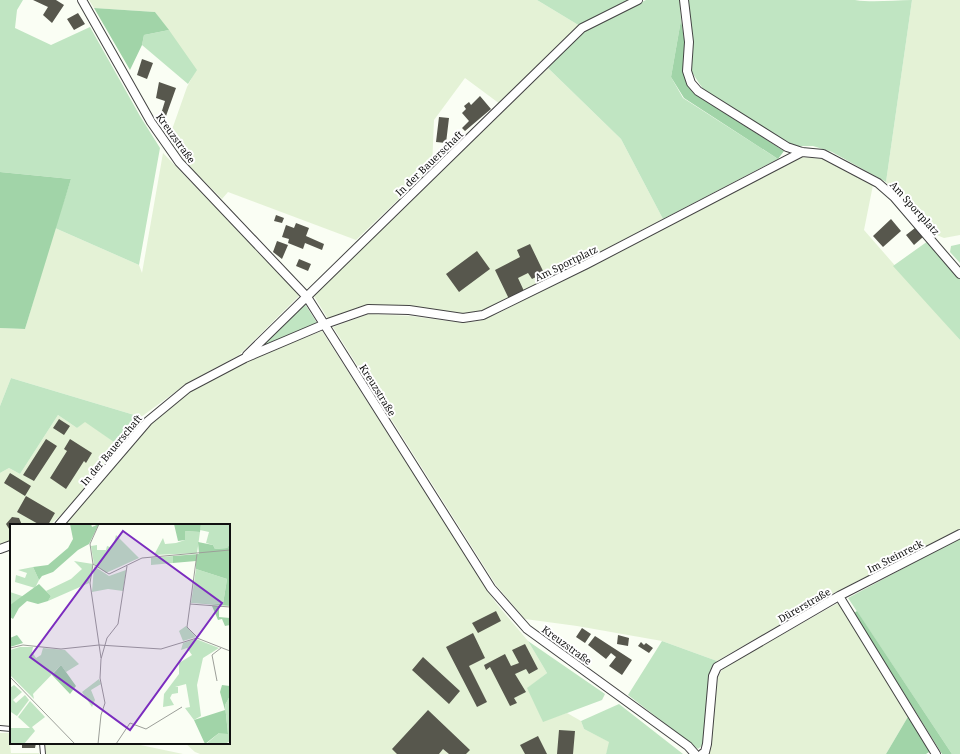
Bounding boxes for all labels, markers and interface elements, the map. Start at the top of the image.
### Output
street label: Kreuzstraße [153,110,199,166]
street label: In der Bauerschaft [392,127,466,199]
street label: Am Sportplatz [887,178,943,238]
street label: Am Sportplatz [532,242,600,284]
street label: Kreuzstraße [357,361,399,419]
street label: In der Bauerschaft [77,411,145,488]
inset map [10,524,230,744]
street label: Im Steinreck [865,536,925,576]
street label: Dürerstraße [775,584,833,626]
street label: Kreuzstraße [539,622,595,668]

